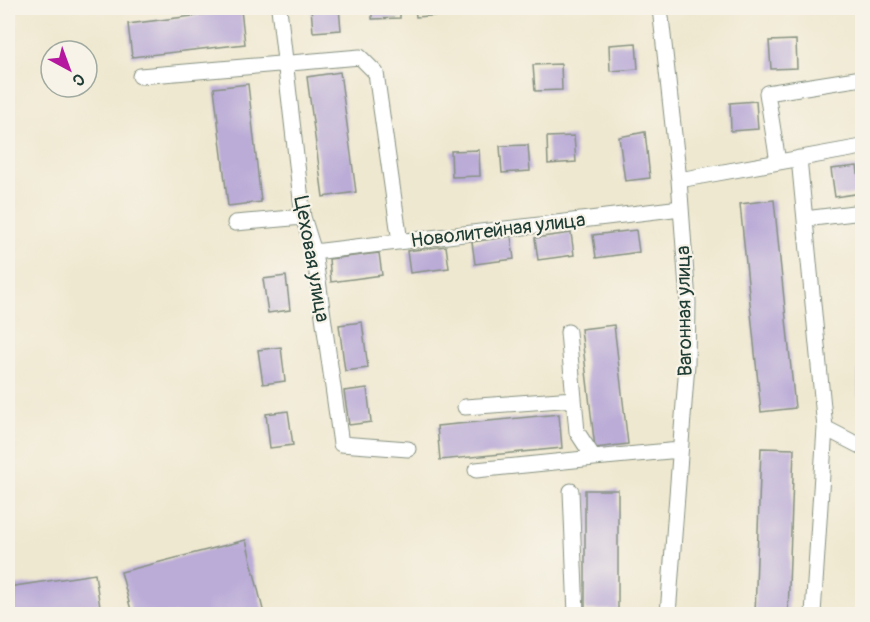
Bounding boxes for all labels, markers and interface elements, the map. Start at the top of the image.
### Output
north arrow [39,39,99,99]
text: С [68,69,88,90]
street label: Цеховая улица [289,194,335,324]
street label: Новолитейная улица [409,207,587,253]
street label: Вагонная улица [670,245,698,377]

